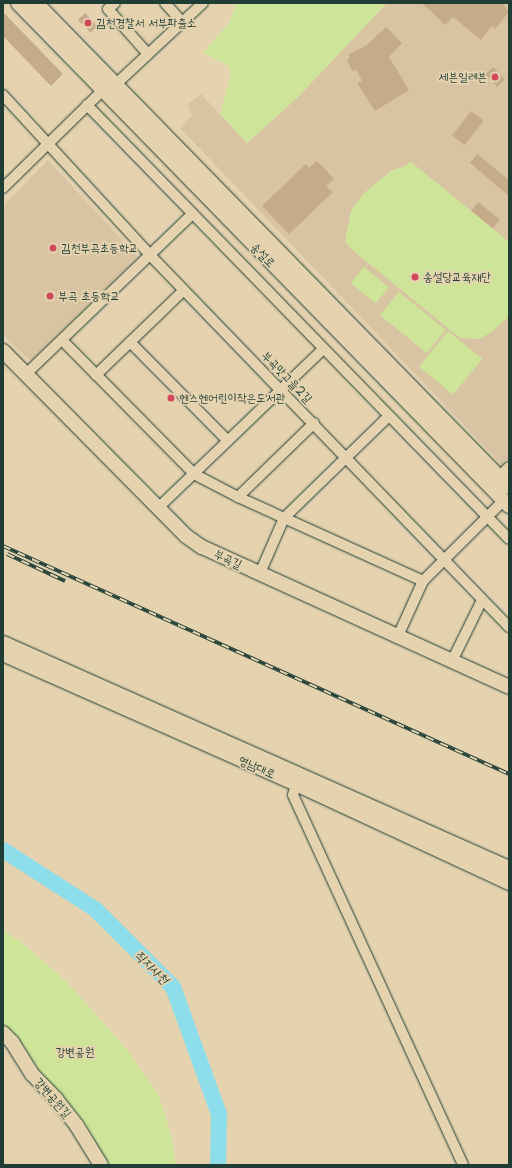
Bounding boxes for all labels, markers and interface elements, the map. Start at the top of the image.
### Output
place label: 김천경찰서 서부파출소 [96,16,196,30]
marker: 김천경찰서 서부파출소 [83,18,93,28]
place label: 세븐일레븐 [439,70,487,84]
marker: 세븐일레븐 [490,72,500,82]
street label: 송설로 [248,240,278,270]
place label: 김천부곡초등학교 [61,241,138,255]
marker: 김천부곡초등학교 [48,243,58,253]
place label: 송설당교육재단 [423,270,491,284]
marker: 송설당교육재단 [410,272,420,282]
place label: 부곡 초등학교 [58,289,120,303]
marker: 부곡 초등학교 [45,291,55,301]
street label: 부곡맛고을2길 [259,348,315,406]
place label: 헨스헨어린이작은도서관 [179,391,285,405]
marker: 헨스헨어린이작은도서관 [166,393,176,403]
street label: 부곡길 [212,546,244,572]
street label: 영남대로 [236,753,278,781]
water label: 직지사천 [132,947,172,987]
park label: 강변공원 [56,1045,94,1059]
street label: 강변공원길 [32,1075,74,1121]

